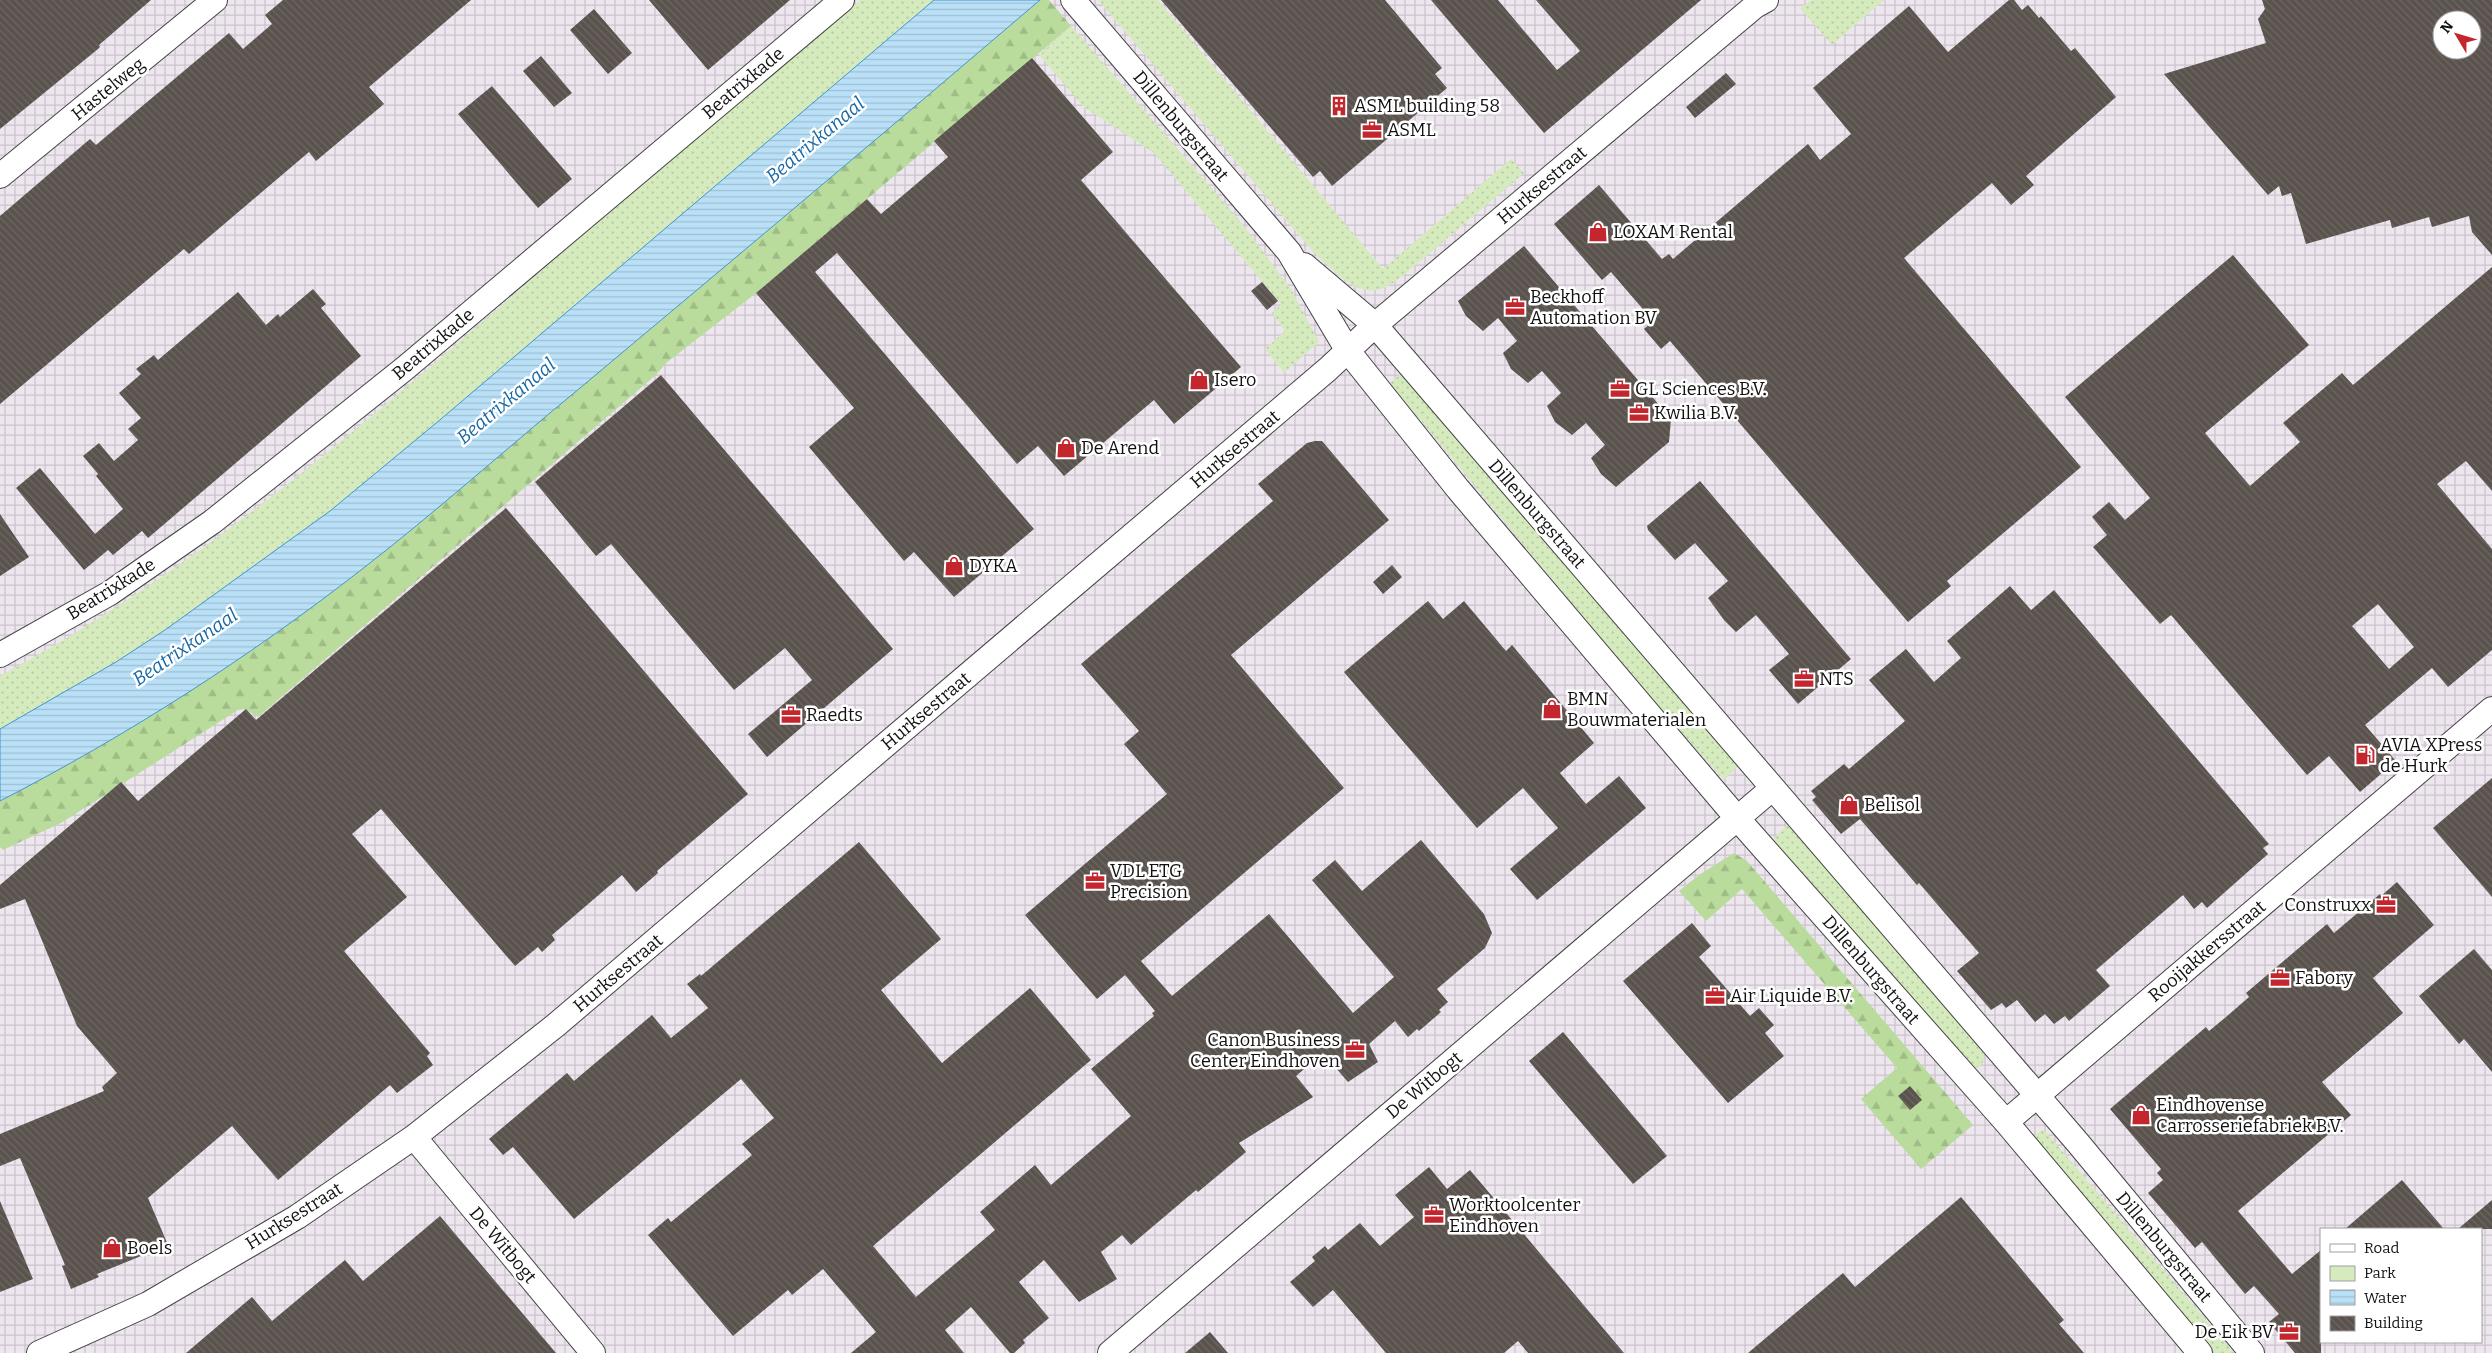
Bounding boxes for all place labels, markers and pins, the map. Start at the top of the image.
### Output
building icon: ASML building 58 [1328,95,1350,117]
place label: ASML building 58 [1354,95,1500,117]
office icon: ASML [1361,119,1383,141]
place label: ASML [1387,119,1436,141]
shop icon: LOXAM Rental [1587,221,1609,243]
place label: LOXAM Rental [1613,221,1733,243]
place label: Beckhoff Automation BV [1530,286,1658,329]
office icon: Beckhoff Automation BV [1504,296,1526,318]
shop icon: Isero [1188,369,1210,391]
place label: Isero [1214,369,1256,391]
office icon: GL Sciences B.V. [1609,378,1631,400]
place label: GL Sciences B.V. [1635,378,1767,400]
office icon: Kwilia B.V. [1628,402,1650,424]
place label: Kwilia B.V. [1654,402,1737,424]
shop icon: De Arend [1055,437,1077,459]
place label: De Arend [1081,437,1159,459]
shop icon: DYKA [943,555,965,577]
place label: DYKA [969,555,1018,577]
office icon: NTS [1793,668,1815,690]
place label: NTS [1819,668,1854,690]
place label: BMN Bouwmaterialen [1567,688,1707,731]
shop icon: BMN Bouwmaterialen [1541,698,1563,720]
office icon: Raedts [780,704,802,726]
place label: Raedts [806,704,863,726]
place label: AVIA XPress de Hurk [2380,734,2482,777]
fuel station icon: AVIA XPress de Hurk [2354,744,2376,766]
shop icon: Belisol [1838,794,1860,816]
place label: Belisol [1864,794,1920,816]
place label: VDL ETG Precision [1110,860,1189,903]
office icon: VDL ETG Precision [1084,870,1106,892]
place label: Construxx [2284,894,2371,916]
office icon: Construxx [2375,894,2397,916]
office icon: Fabory [2269,967,2291,989]
place label: Fabory [2295,967,2353,989]
office icon: Air Liquide B.V. [1704,985,1726,1007]
place label: Air Liquide B.V. [1730,985,1853,1007]
place label: Canon Business Center Eindhoven [1190,1029,1341,1072]
office icon: Canon Business Center Eindhoven [1344,1039,1366,1061]
place label: Eindhovense Carrosseriefabriek B.V. [2156,1094,2344,1137]
shop icon: Eindhovense Carrosseriefabriek B.V. [2130,1104,2152,1126]
place label: Worktoolcenter Eindhoven [1449,1194,1580,1237]
office icon: Worktoolcenter Eindhoven [1423,1204,1445,1226]
shop icon: Boels [101,1237,123,1259]
place label: Boels [127,1237,172,1259]
place label: De Eik BV [2195,1321,2275,1343]
office icon: De Eik BV [2278,1321,2300,1343]

